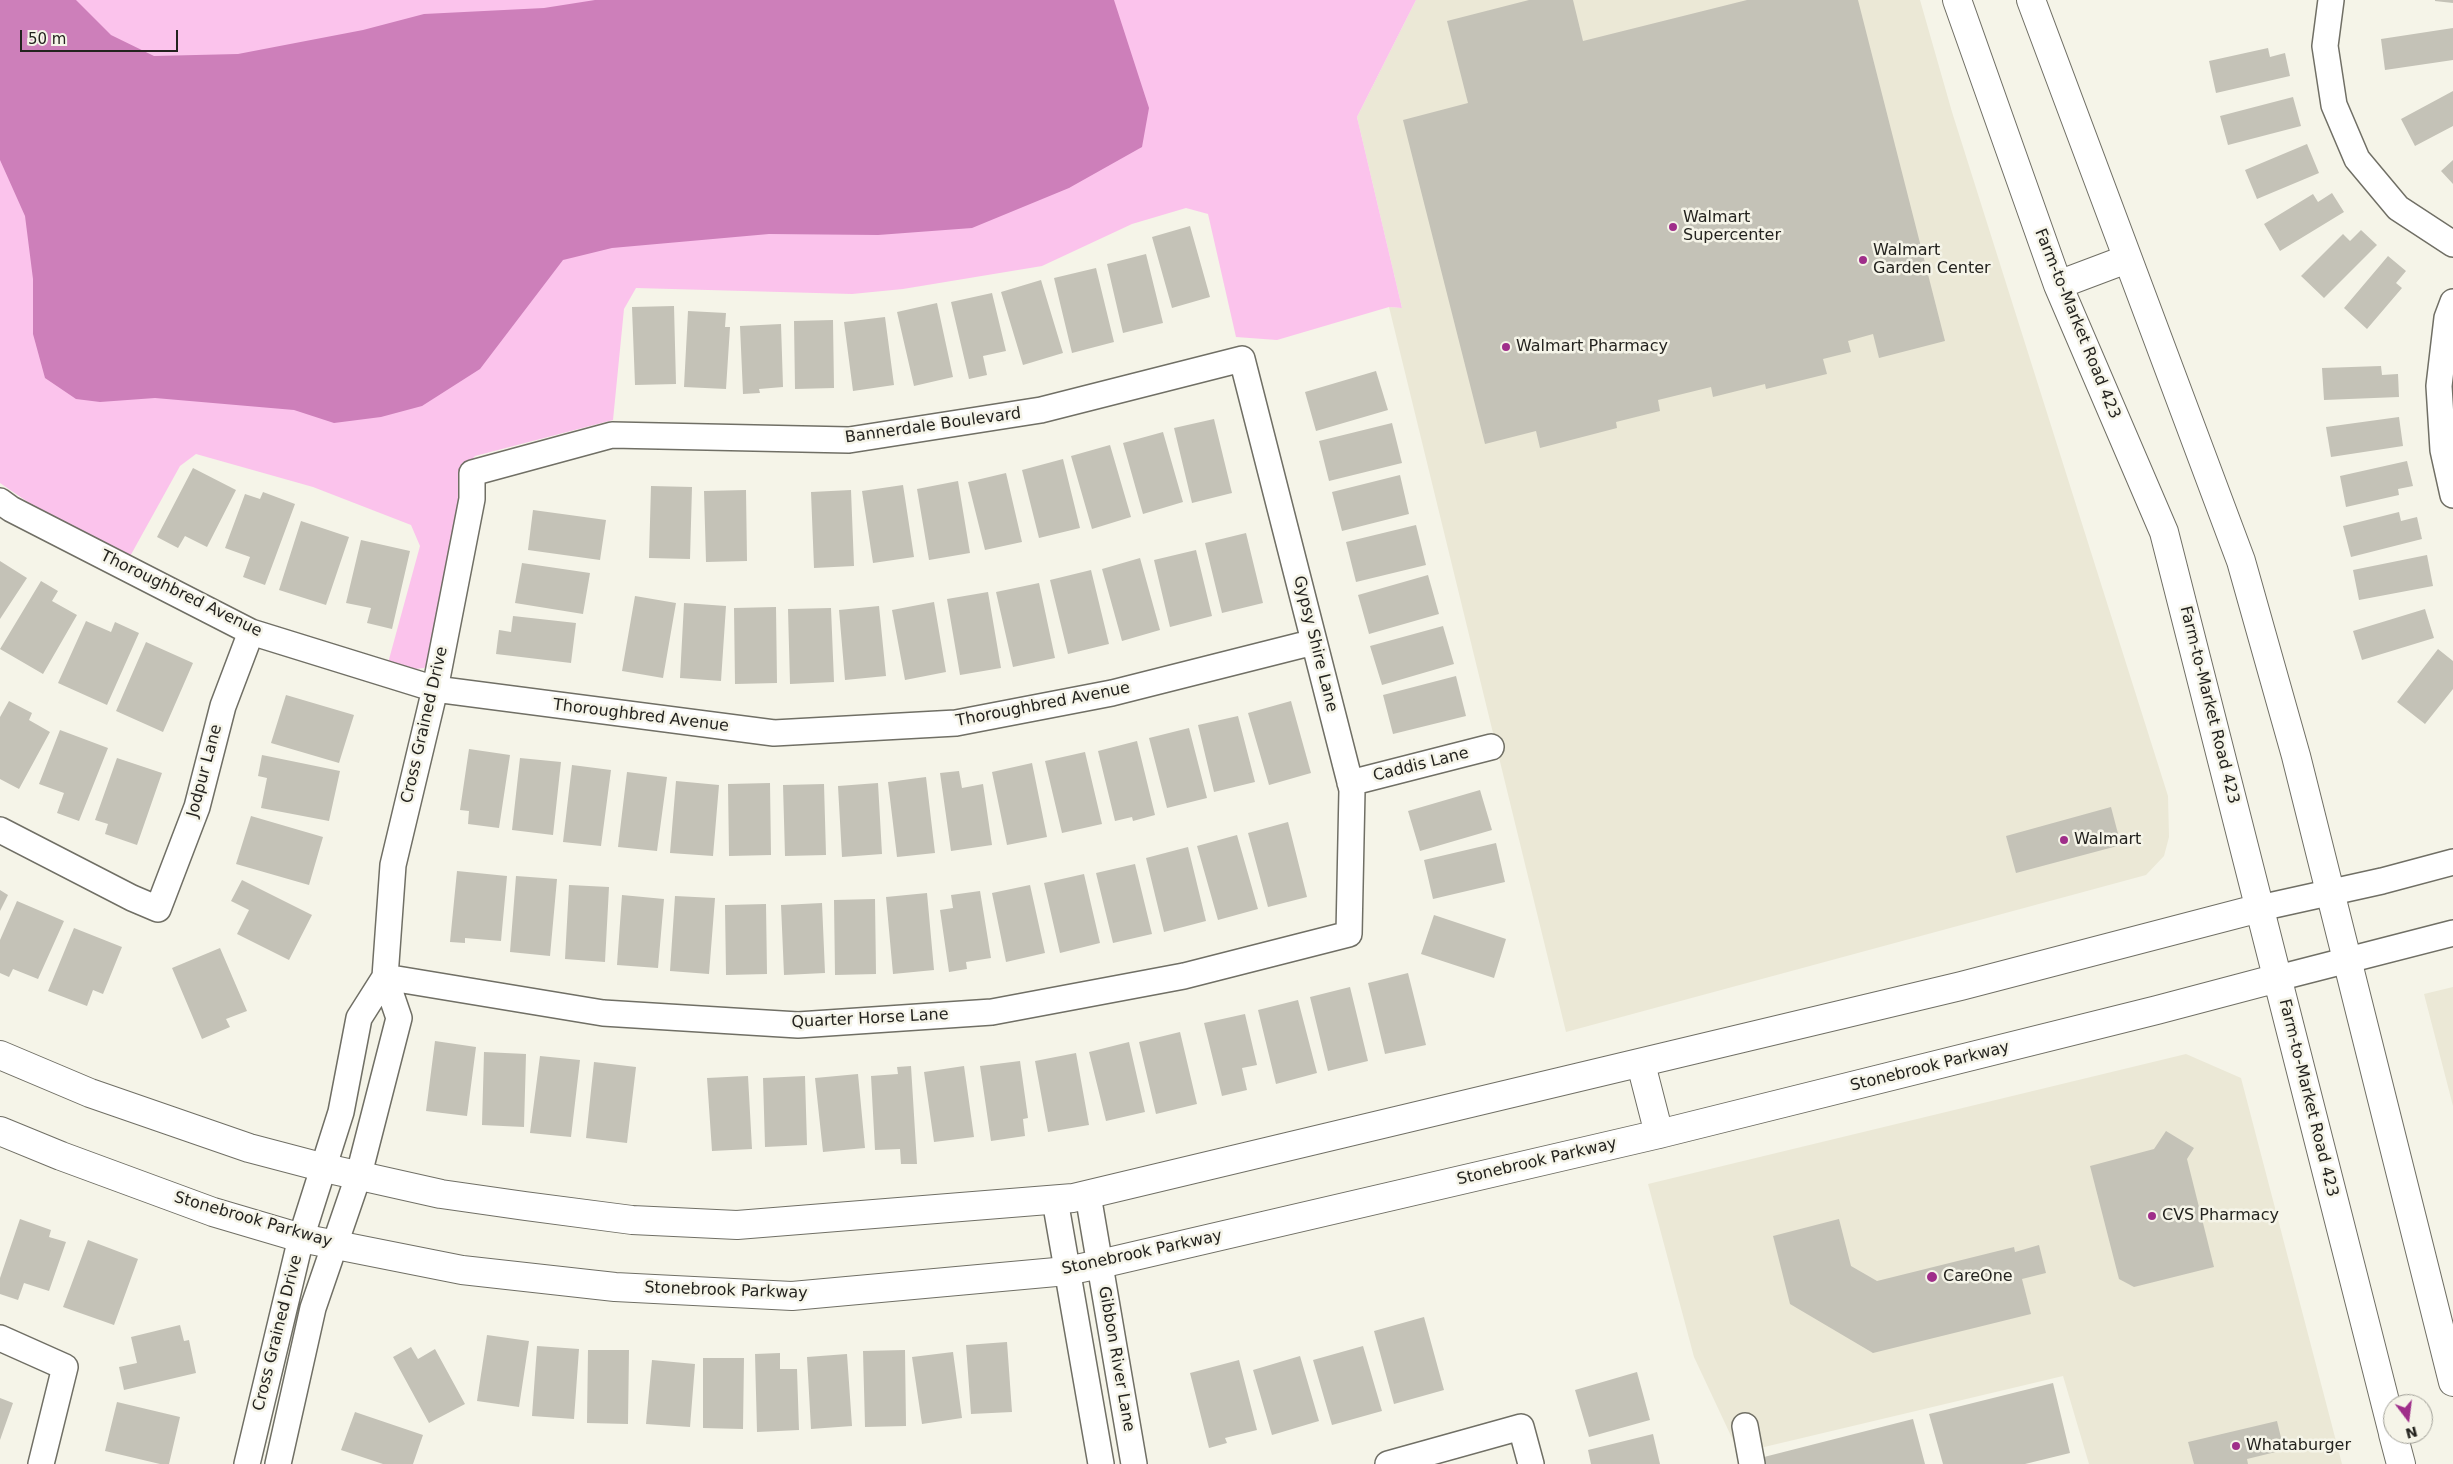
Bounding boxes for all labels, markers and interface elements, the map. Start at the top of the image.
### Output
scale bar [22,20,180,52]
text: 50 m [28,30,66,48]
place label: Walmart Supercenter [1683,208,1781,246]
marker: Walmart Supercenter [1667,221,1679,233]
street label: Farm-to-Market Road 423 [2030,226,2124,422]
place label: Walmart Garden Center [1873,241,1991,279]
marker: Walmart Garden Center [1857,254,1869,266]
place label: Walmart Pharmacy [1516,337,1668,357]
marker: Walmart Pharmacy [1500,341,1512,353]
street label: Bannerdale Boulevard [844,404,1022,448]
street label: Thoroughbred Avenue [97,547,265,641]
street label: Gypsy Shire Lane [1289,574,1341,714]
street label: Farm-to-Market Road 423 [2175,604,2243,806]
street label: Cross Grained Drive [398,645,452,805]
street label: Thoroughbred Avenue [954,679,1132,731]
street label: Thoroughbred Avenue [552,696,730,736]
street label: Jodpur Lane [183,722,227,820]
street label: Caddis Lane [1371,744,1471,786]
place label: Walmart [2074,830,2141,850]
marker: Walmart [2058,834,2070,846]
street label: Farm-to-Market Road 423 [2274,997,2342,1199]
street label: Quarter Horse Lane [791,1005,949,1033]
street label: Stonebrook Parkway [1848,1038,2012,1096]
street label: Stonebrook Parkway [1455,1134,1619,1190]
street label: Stonebrook Parkway [172,1188,334,1252]
place label: CVS Pharmacy [2162,1206,2279,1226]
marker: CVS Pharmacy [2146,1210,2158,1222]
street label: Stonebrook Parkway [1060,1227,1224,1279]
street label: Cross Grained Drive [249,1253,307,1413]
place label: CareOne [1943,1267,2013,1287]
marker: CareOne [1925,1270,1939,1284]
street label: Stonebrook Parkway [644,1279,808,1303]
street label: Gibbon River Lane [1094,1285,1138,1433]
north arrow [2383,1394,2433,1444]
text: N [2404,1423,2419,1442]
place label: Whataburger [2246,1436,2351,1456]
marker: Whataburger [2230,1440,2242,1452]

